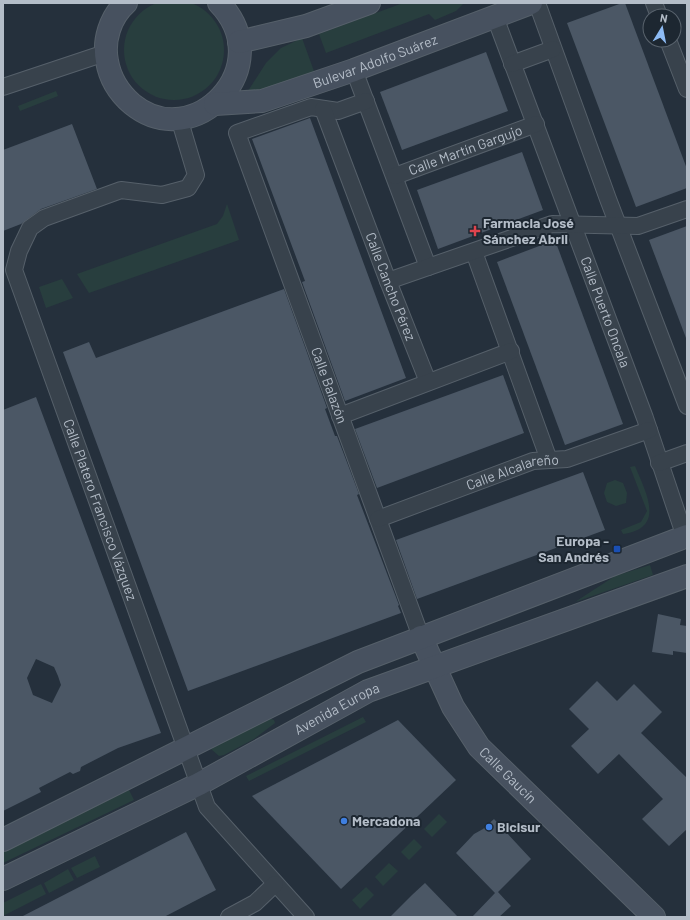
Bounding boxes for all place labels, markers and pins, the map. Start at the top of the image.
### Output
place label: Farmacia José Sánchez Abril [483,214,574,247]
marker: Farmacia José Sánchez Abril [470,226,480,236]
place label: Europa - San Andrés [538,532,609,565]
marker: Europa - San Andrés [612,544,622,554]
place label: Mercadona [352,812,421,829]
marker: Mercadona [339,816,349,826]
place label: Bicisur [497,818,541,835]
marker: Bicisur [484,822,494,832]

